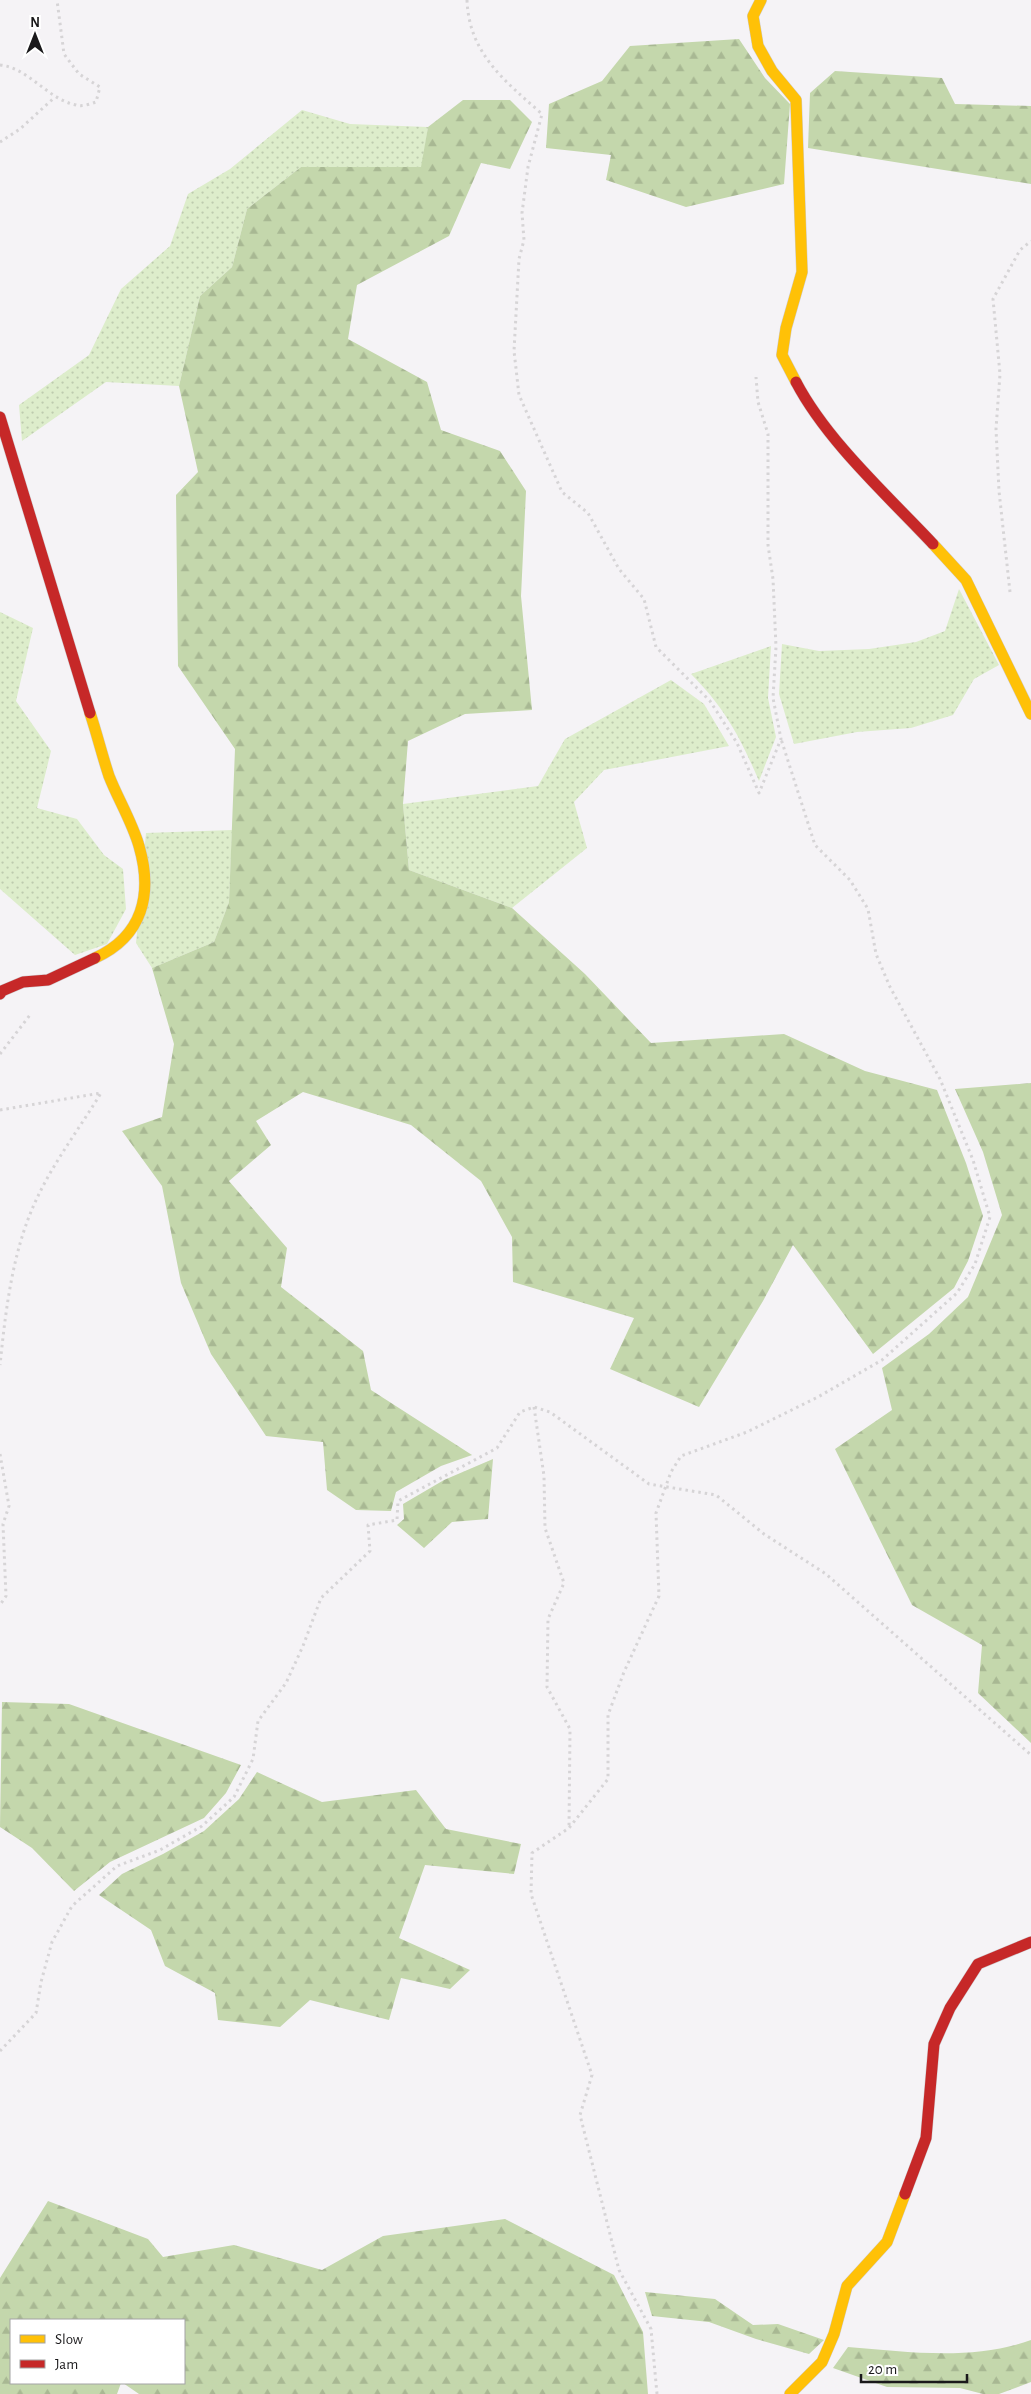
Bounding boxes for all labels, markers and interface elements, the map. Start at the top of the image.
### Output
north arrow [10,10,60,60]
text: N [30,16,40,30]
legend [10,2319,185,2384]
text: Slow [55,2332,83,2347]
scale bar [861,2352,967,2384]
text: Jam [55,2357,78,2372]
text: 20 m [868,2362,897,2377]

